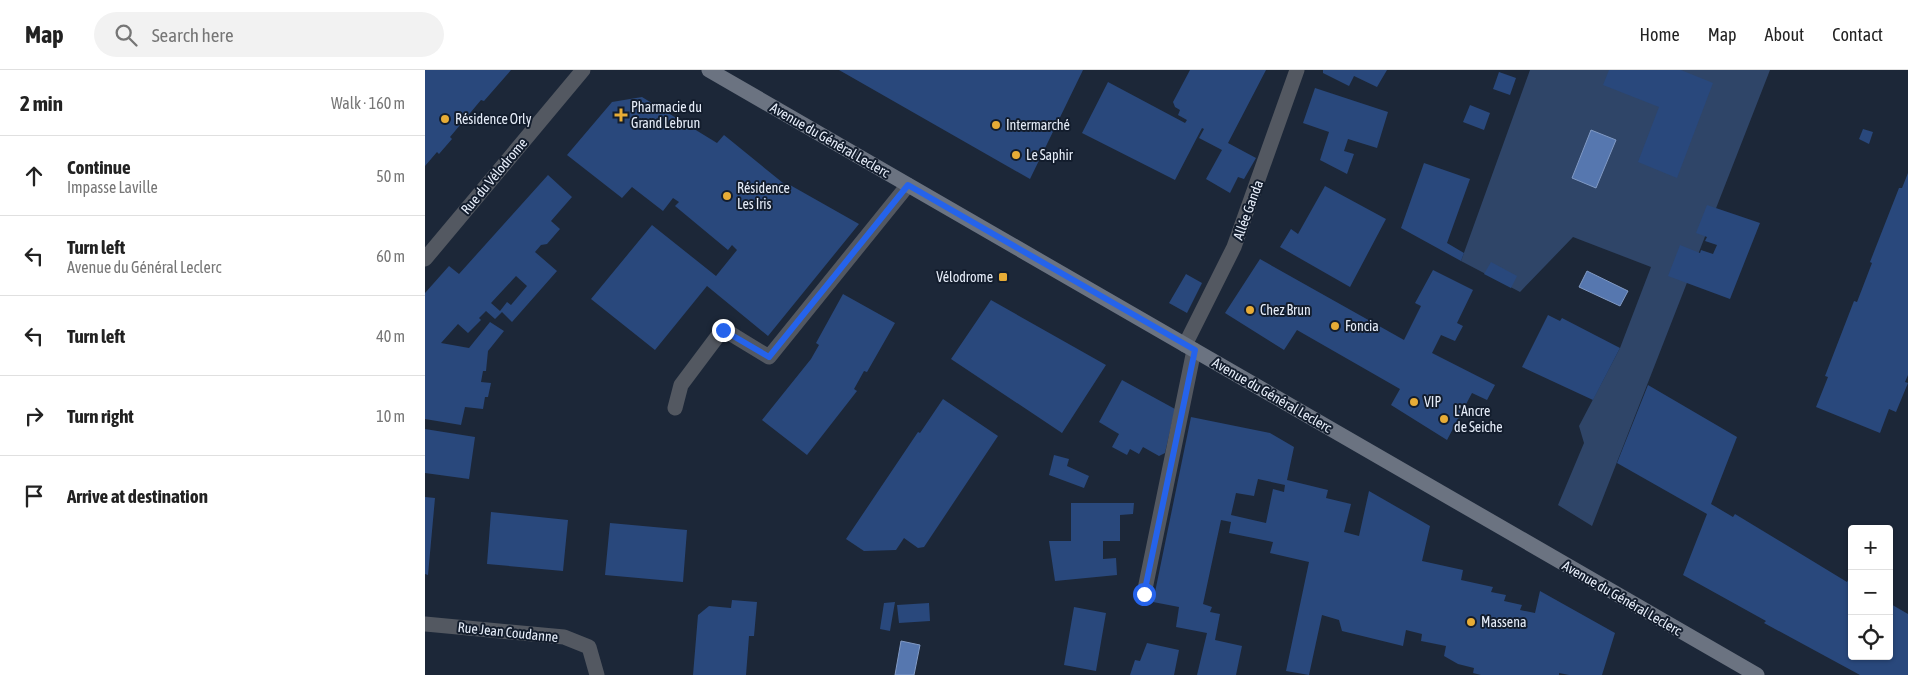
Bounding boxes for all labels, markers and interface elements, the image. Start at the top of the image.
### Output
search box [94,12,444,57]
text: Map [25,21,64,48]
icon: search [112,21,140,49]
text: Search here [152,24,234,46]
text: Home [1640,24,1680,45]
text: Map [1708,24,1737,45]
text: About [1765,24,1804,45]
text: Contact [1832,24,1883,45]
text: 2 min [20,91,63,115]
text: Walk · 160 m [331,94,405,112]
place label: Pharmacie du Grand Lebrun [631,99,702,131]
street label: Avenue du Général Leclerc [768,99,893,181]
marker: Pharmacie du Grand Lebrun [615,109,627,121]
place label: Résidence Orly [455,111,532,127]
marker: Résidence Orly [439,113,451,125]
place label: Intermarché [1006,117,1070,133]
marker: Intermarché [990,119,1002,131]
street label: Rue du Vélodrome [458,135,530,217]
place label: Le Saphir [1026,147,1074,163]
marker: Le Saphir [1010,149,1022,161]
text: Continue [67,156,131,178]
icon: ahead [20,162,48,190]
text: 50 m [376,167,405,185]
text: Impasse Laville [67,178,158,196]
street label: Allée Ganda [1230,178,1266,242]
place label: Résidence Les Iris [737,180,790,212]
marker: Résidence Les Iris [721,190,733,202]
text: Turn left [67,236,125,258]
icon: left [20,242,48,270]
text: 60 m [376,247,405,265]
text: Avenue du Général Leclerc [67,258,221,276]
place label: Vélodrome [936,269,993,285]
marker: Vélodrome [997,271,1009,283]
place label: Chez Brun [1260,302,1311,318]
marker: Chez Brun [1244,304,1256,316]
place label: Foncia [1345,318,1379,334]
route end [712,319,735,342]
marker: Foncia [1329,320,1341,332]
icon: left [20,322,48,350]
text: Turn left [67,325,125,347]
text: 40 m [376,327,405,345]
street label: Avenue du Général Leclerc [1210,354,1335,436]
place label: VIP [1424,394,1441,410]
marker: VIP [1408,396,1420,408]
icon: right [20,402,48,430]
place label: L'Ancre de Seiche [1454,403,1503,435]
text: Turn right [67,405,134,427]
text: 10 m [376,407,405,425]
marker: L'Ancre de Seiche [1438,413,1450,425]
icon: arrive [20,482,48,510]
text: Arrive at destination [67,485,208,507]
map controls [1848,525,1893,660]
button: + [1848,525,1893,570]
street label: Avenue du Général Leclerc [1560,557,1685,639]
button: − [1848,570,1893,615]
route start [1133,583,1156,606]
place label: Massena [1481,614,1526,630]
button: locate [1848,615,1893,660]
marker: Massena [1465,616,1477,628]
street label: Rue Jean Coudanne [457,619,559,645]

